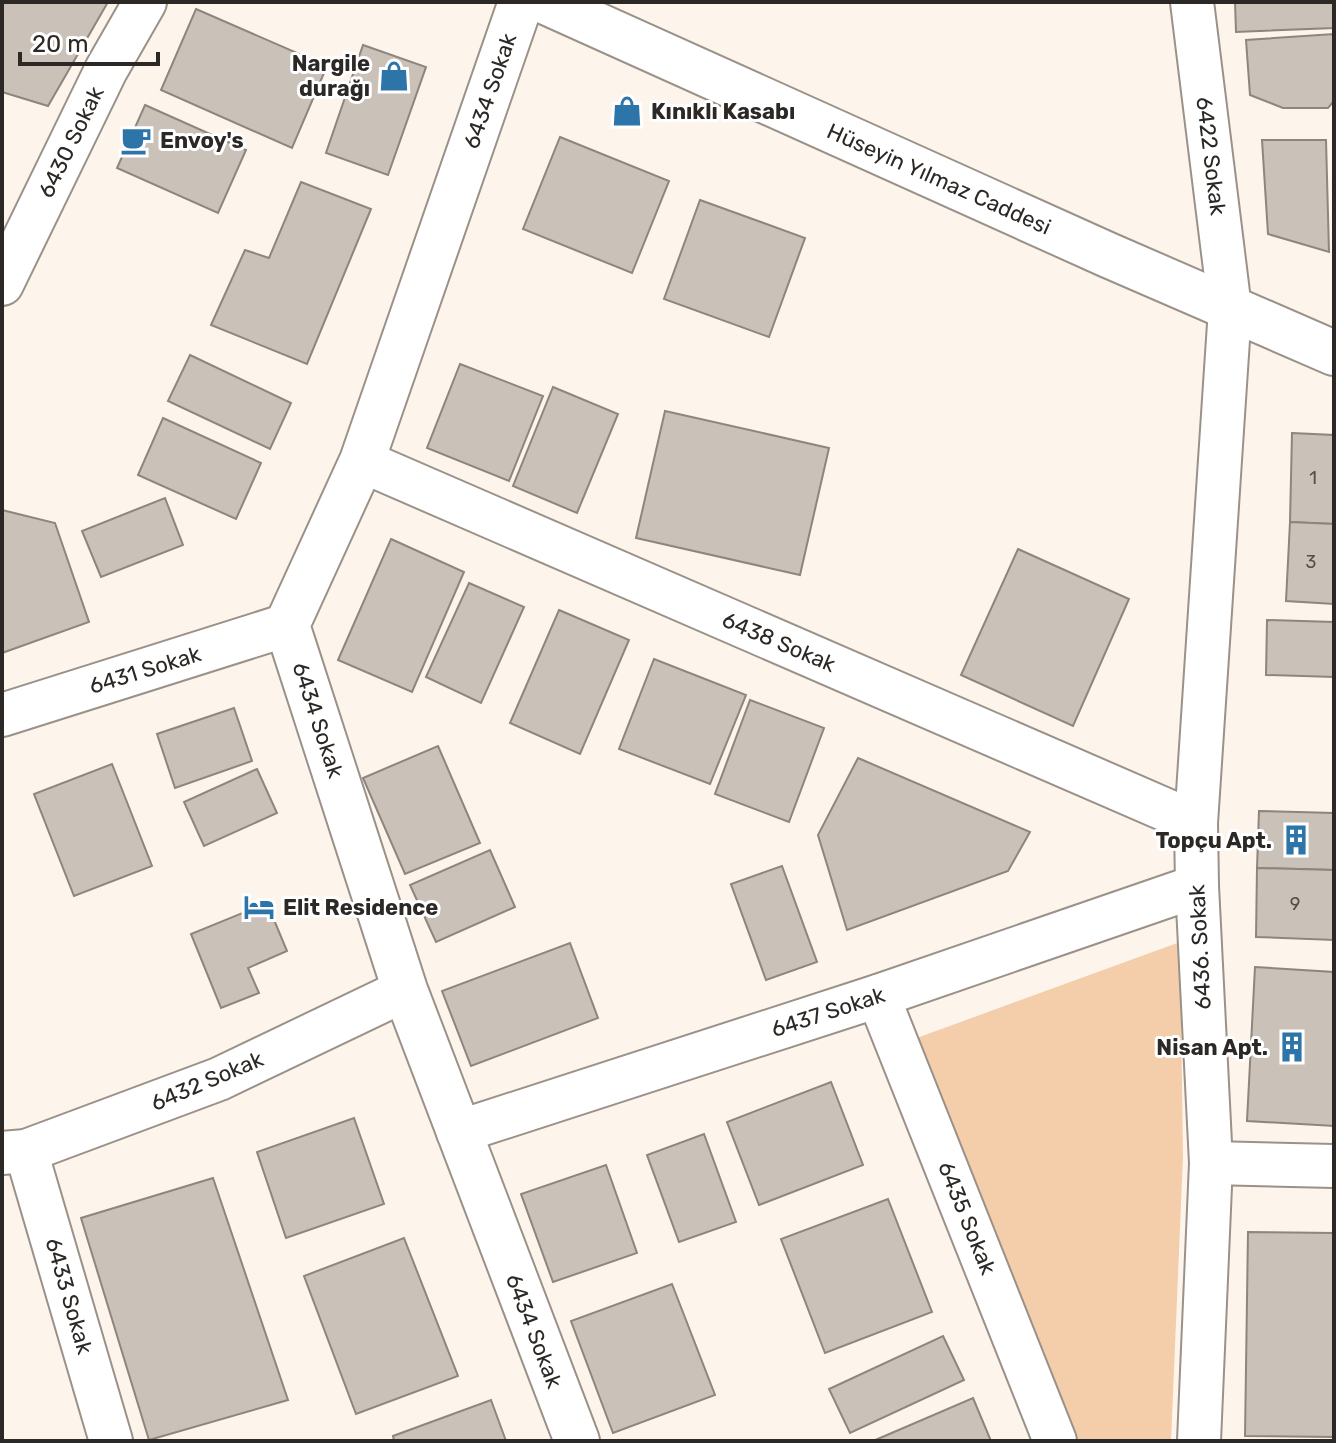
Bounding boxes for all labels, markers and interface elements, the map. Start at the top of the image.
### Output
scale bar [20,16,158,66]
street label: 6434 Sokak [458,29,523,152]
text: 20 m [32,30,89,58]
place label: Nargile durağı [292,50,370,102]
shop icon: Nargile durağı [377,59,411,93]
street label: 6430 Sokak [32,81,110,202]
shop icon: Kınıklı Kasabı [610,94,644,128]
street label: 6422 Sokak [1190,95,1232,217]
place label: Kınıklı Kasabı [651,98,795,125]
street label: Hüseyin Yılmaz Caddesi [823,117,1055,241]
cafe icon: Envoy's [119,123,153,157]
place label: Envoy's [160,127,244,154]
house number: 1 [1309,467,1317,489]
house number: 3 [1306,551,1316,573]
street label: 6438 Sokak [718,606,840,678]
street label: 6431 Sokak [86,640,205,700]
street label: 6434 Sokak [287,659,350,782]
building icon: Topçu Apt. [1279,823,1313,857]
place label: Topçu Apt. [1155,827,1272,854]
street label: 6436. Sokak [1183,883,1217,1010]
hotel icon: Elit Residence [242,890,276,924]
house number: 9 [1290,893,1300,915]
place label: Elit Residence [283,894,438,921]
street label: 6437 Sokak [768,981,889,1043]
building icon: Nisan Apt. [1275,1030,1309,1064]
place label: Nisan Apt. [1156,1034,1268,1061]
street label: 6432 Sokak [147,1045,268,1117]
street label: 6435 Sokak [932,1158,1002,1279]
street label: 6433 Sokak [40,1235,99,1358]
street label: 6434 Sokak [500,1270,568,1393]

